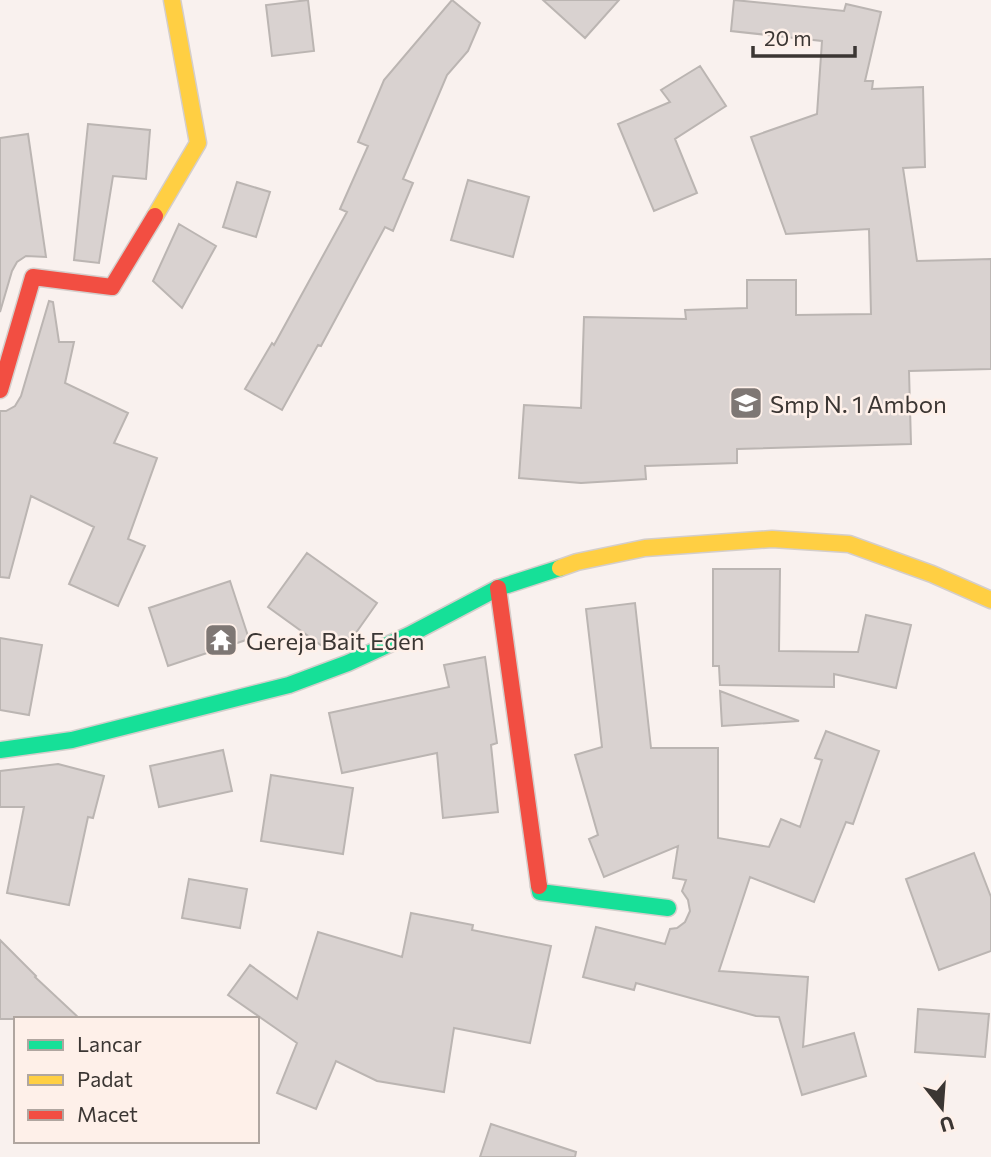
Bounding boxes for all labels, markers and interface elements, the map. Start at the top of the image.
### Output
scale bar [753,14,855,58]
text: 20 m [764,25,812,50]
school or university icon: Smp N. 1 Ambon [727,384,765,422]
place label: Smp N. 1 Ambon [770,389,947,418]
temple icon: Gereja Bait Eden [202,621,240,659]
place label: Gereja Bait Eden [246,626,425,655]
legend [14,1017,259,1143]
text: Lancar [77,1031,142,1056]
text: Padat [77,1066,133,1091]
north arrow [907,1073,977,1143]
text: Macet [77,1101,138,1126]
text: U [937,1112,957,1138]

